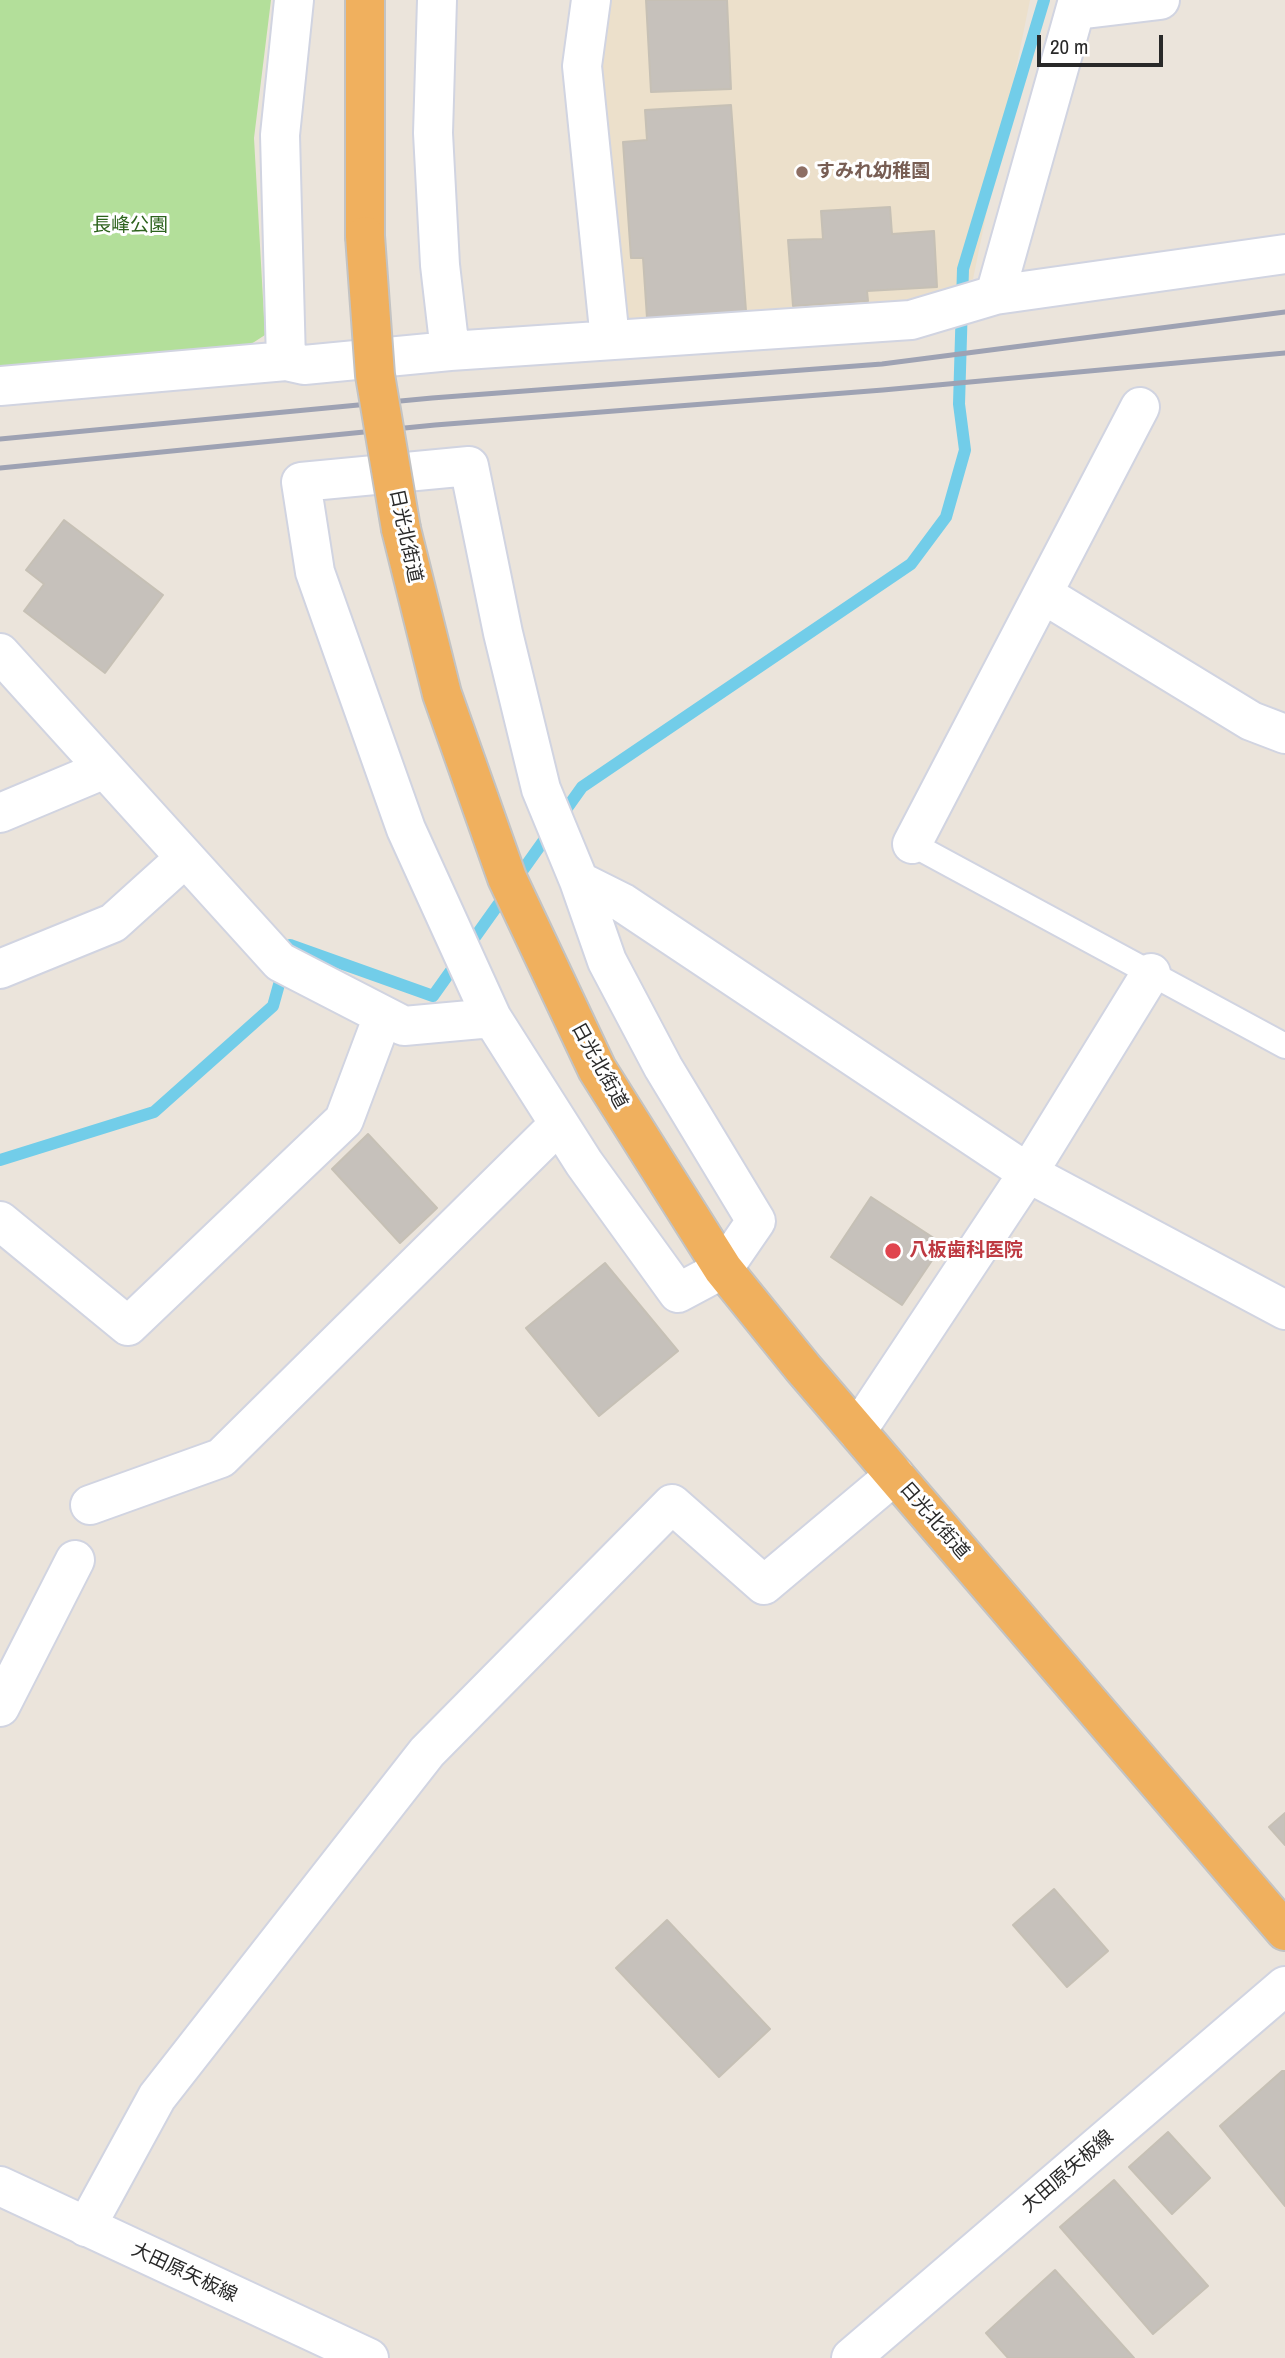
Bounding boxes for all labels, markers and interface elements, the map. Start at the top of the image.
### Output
scale bar [1040,21,1166,65]
text: 20 m [1050,32,1088,61]
place label: すみれ幼稚園 [816,161,930,183]
marker: すみれ幼稚園 [794,164,810,180]
park label: 長峰公園 [92,215,168,237]
street label: 日光北街道 [384,487,426,585]
street label: 日光北街道 [566,1019,632,1113]
place label: 八板歯科医院 [909,1240,1023,1262]
marker: 八板歯科医院 [883,1241,903,1261]
street label: 日光北街道 [894,1478,974,1564]
street label: 大田原矢板線 [1018,2126,1118,2218]
street label: 大田原矢板線 [128,2239,240,2307]

